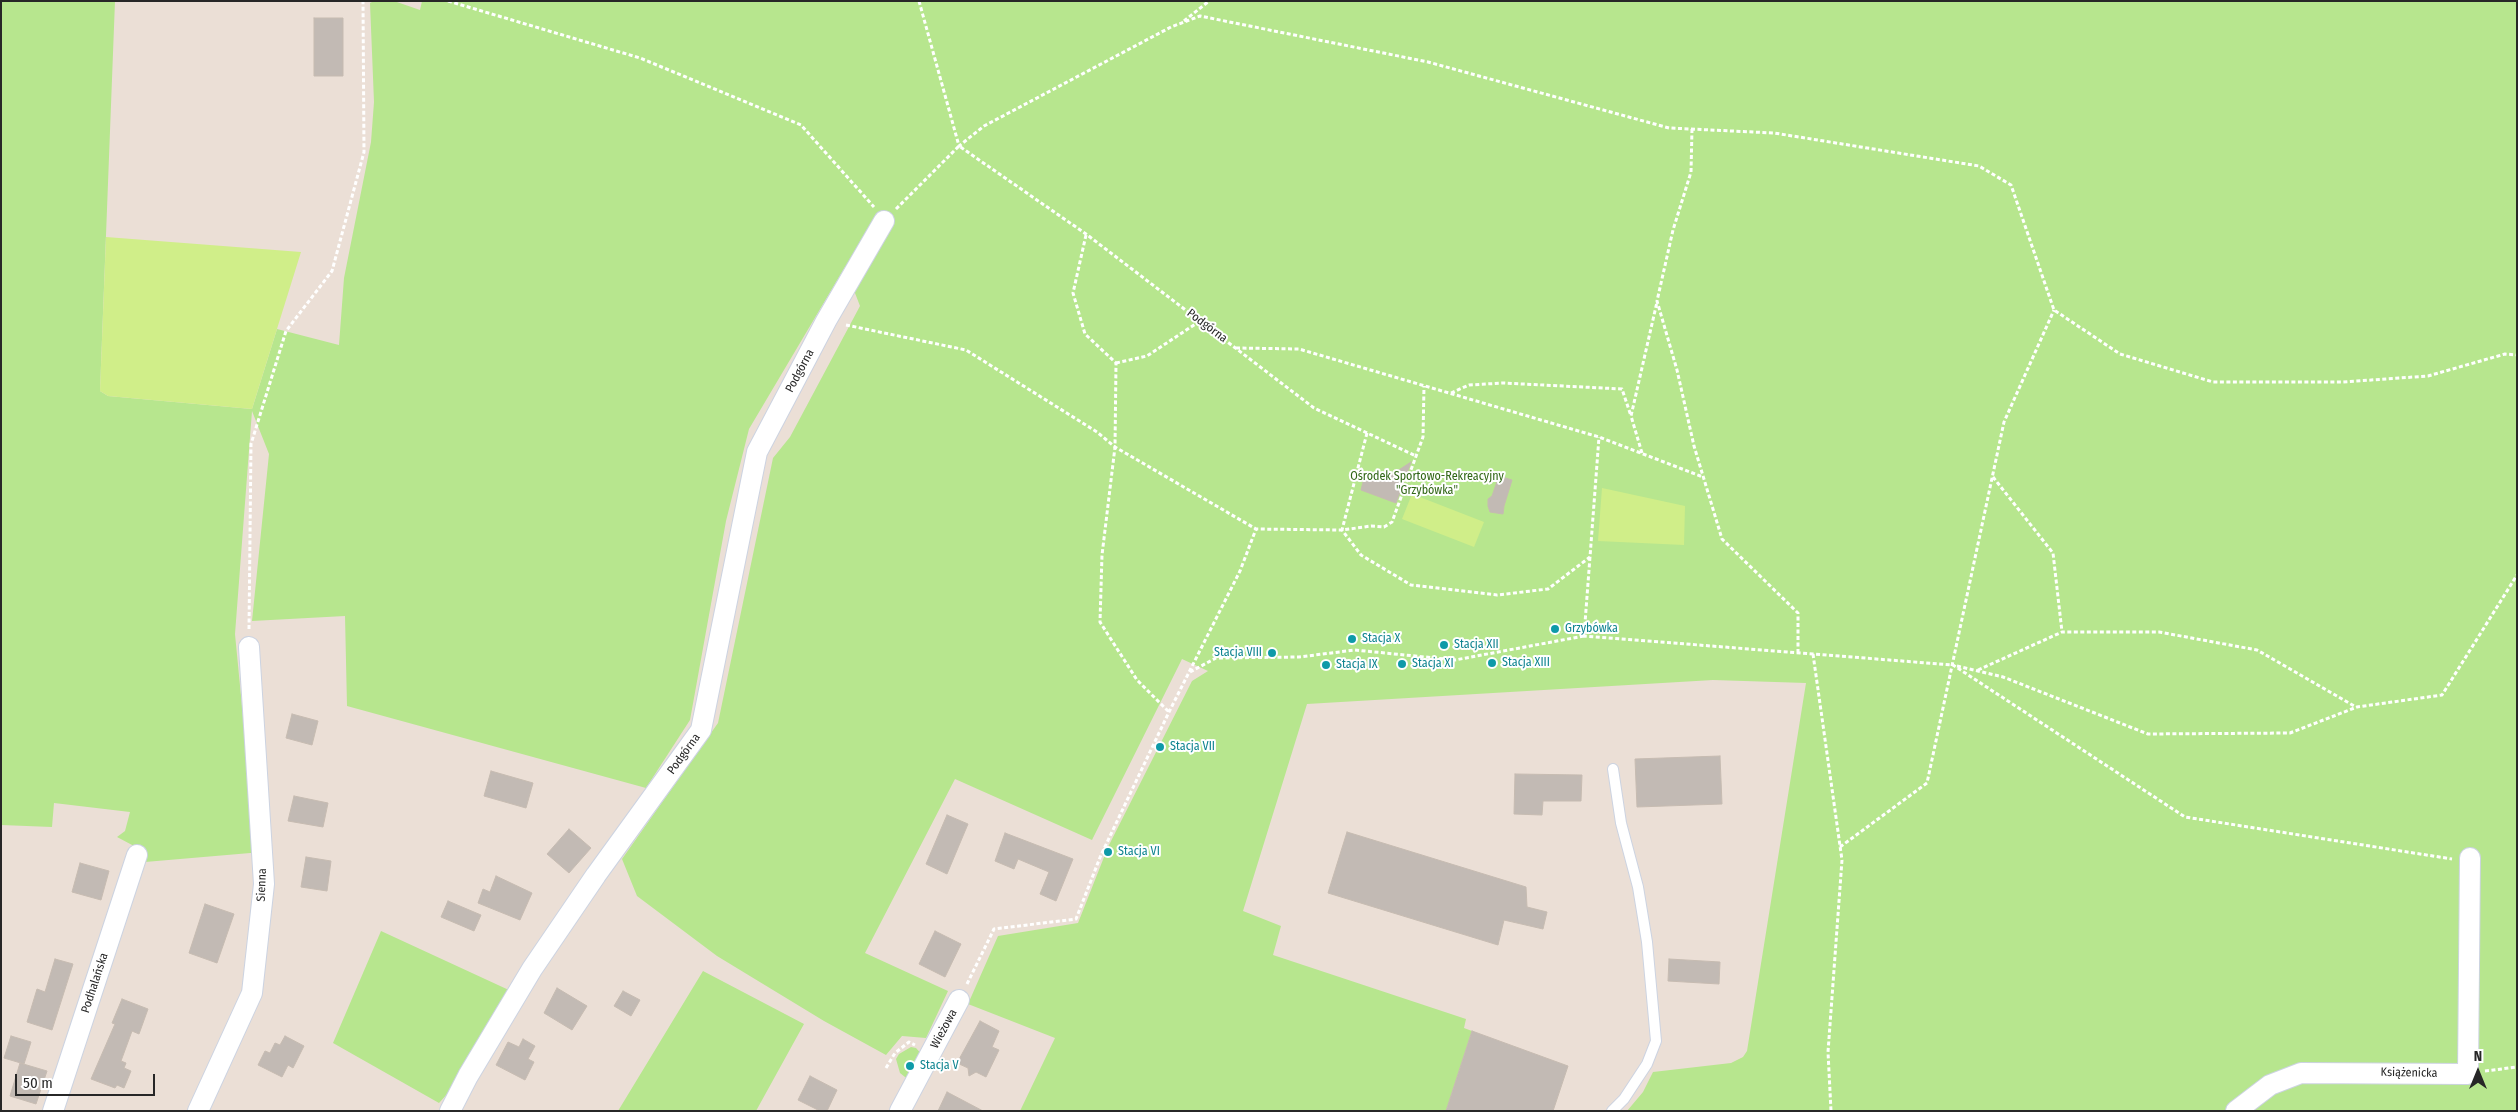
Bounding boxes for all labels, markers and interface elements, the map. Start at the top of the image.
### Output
street label: Podgórna [1184,306,1230,346]
street label: Podgórna [783,347,817,395]
park label: Ośrodek Sportowo-Rekreacyjny "Grzybówka" [1350,470,1504,498]
place label: Grzybówka [1565,622,1618,636]
marker: Grzybówka [1549,623,1561,635]
place label: Stacja X [1362,632,1400,646]
marker: Stacja X [1346,633,1358,645]
place label: Stacja XII [1454,638,1499,652]
marker: Stacja XII [1438,639,1450,651]
place label: Stacja VIII [1214,646,1262,660]
marker: Stacja VIII [1266,647,1278,659]
place label: Stacja XIII [1502,656,1550,670]
place label: Stacja XI [1412,657,1454,671]
marker: Stacja XIII [1486,657,1498,669]
place label: Stacja IX [1336,658,1378,672]
marker: Stacja XI [1396,658,1408,670]
marker: Stacja IX [1320,659,1332,671]
street label: Podgórna [664,731,704,777]
place label: Stacja VII [1170,740,1215,754]
marker: Stacja VII [1154,741,1166,753]
place label: Stacja VI [1118,845,1160,859]
marker: Stacja VI [1102,846,1114,858]
street label: Sienna [254,868,270,902]
street label: Podhalańska [78,951,112,1015]
street label: Wieżowa [928,1007,960,1051]
north arrow [2453,1047,2503,1097]
text: N [2474,1048,2482,1065]
place label: Stacja V [920,1059,959,1073]
marker: Stacja V [904,1060,916,1072]
scale bar [18,1064,158,1096]
street label: Książenicka [2381,1065,2437,1081]
text: 50 m [23,1074,53,1092]

